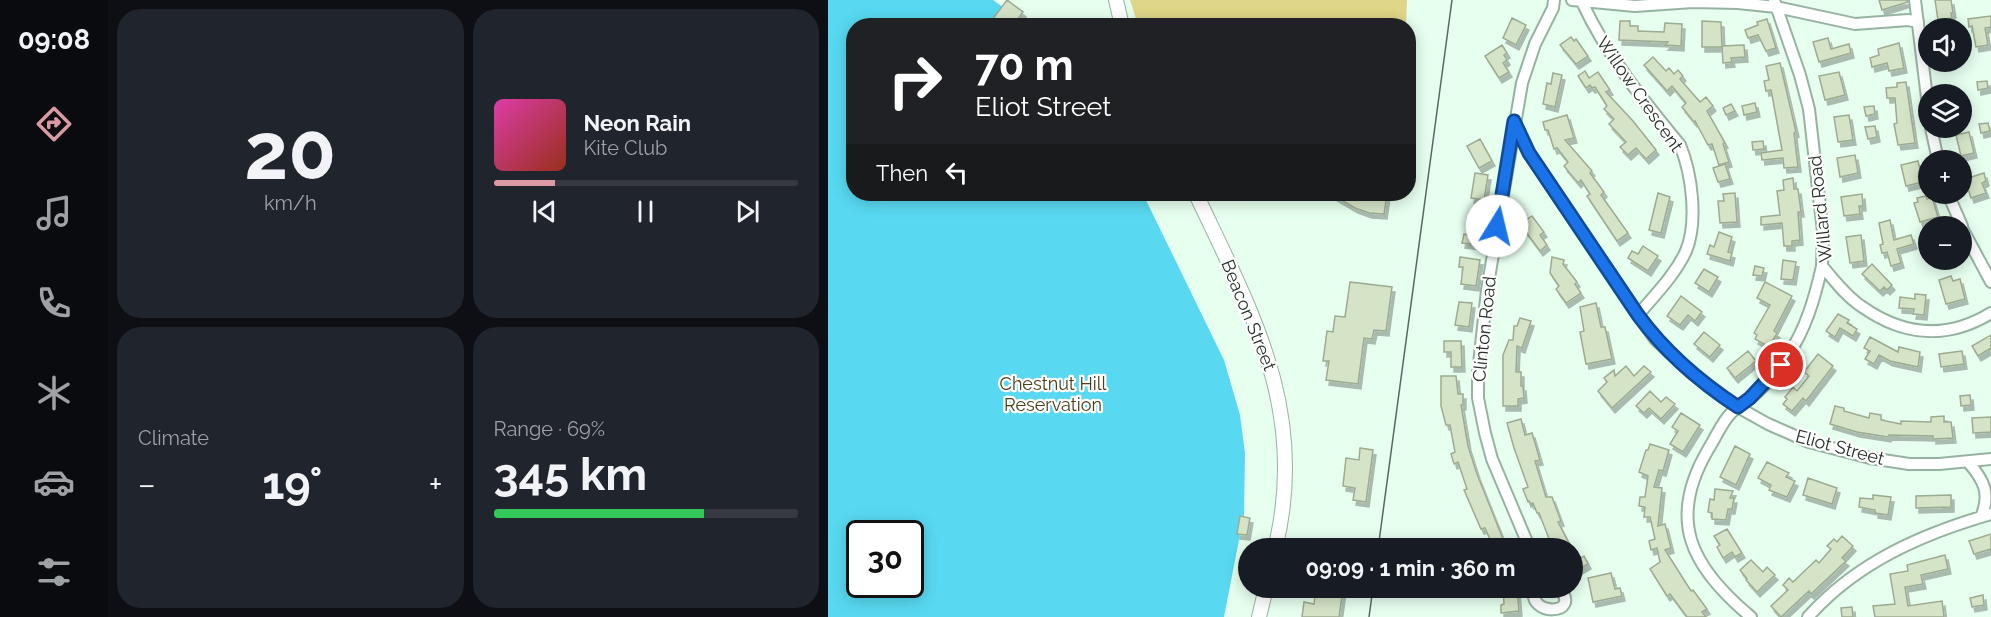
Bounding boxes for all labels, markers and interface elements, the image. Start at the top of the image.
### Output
map controls [1918,18,1972,270]
button: sound [1918,18,1972,72]
text: 09:08 [18,24,90,55]
street label: Willow Crescent [1592,32,1688,156]
text: 70 m [975,41,1074,90]
icon: right [876,42,954,120]
button: layers [1918,84,1972,138]
text: Eliot Street [975,91,1111,122]
icon: directions [33,103,75,145]
text: 20 [244,106,336,197]
text: Neon Rain [584,110,691,136]
text: Kite Club [584,136,667,160]
button: + [1918,150,1972,204]
street label: Willard Road [1804,155,1836,263]
icon: left [940,156,973,189]
text: Then [876,160,928,186]
text: km/h [264,191,317,215]
icon: music [33,192,75,234]
position arrow [1465,194,1529,258]
icon: previous [528,195,561,228]
icon: pause [629,195,662,228]
icon: next [731,195,764,228]
button: − [1918,216,1972,270]
street label: Beacon Street [1217,256,1281,374]
street label: Clinton Road [1468,275,1500,383]
icon: phone [33,282,75,324]
pin [1755,339,1806,390]
icon: arrive [1764,348,1797,381]
icon: climate [33,372,75,414]
park label: Chestnut Hill Reservation [1000,373,1107,415]
text: Range · 69% [494,417,605,441]
street label: Eliot Street [1793,425,1887,469]
text: Climate [138,426,209,450]
text: 345 km [494,448,647,501]
text: 19° [262,457,322,510]
icon: car [33,461,75,503]
text: − [138,465,156,504]
text: + [429,465,443,504]
speed limit sign: 30 [846,520,924,598]
icon: filters [33,551,75,593]
text: 09:09 · 1 min · 360 m [1306,555,1515,581]

